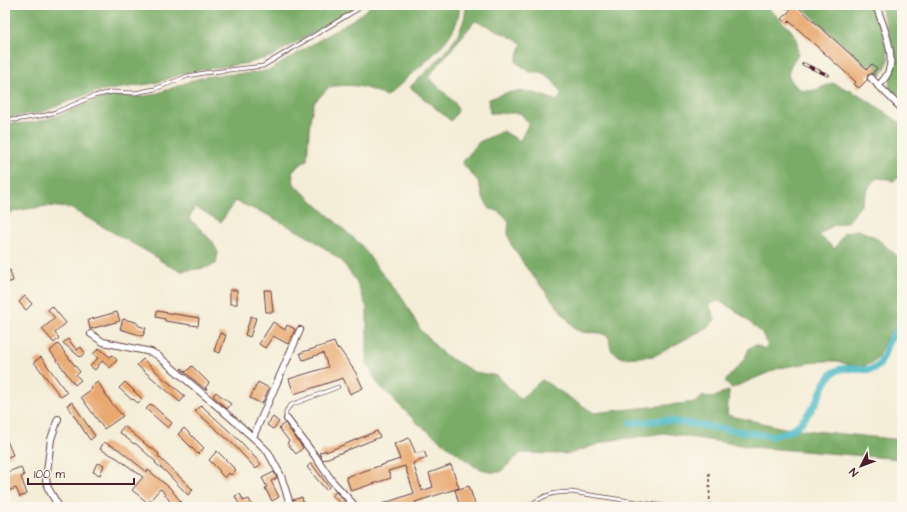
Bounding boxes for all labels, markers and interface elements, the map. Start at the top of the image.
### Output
north arrow [841,446,881,486]
scale bar [28,460,134,486]
text: N [846,465,862,480]
text: 100 m [34,466,65,483]

